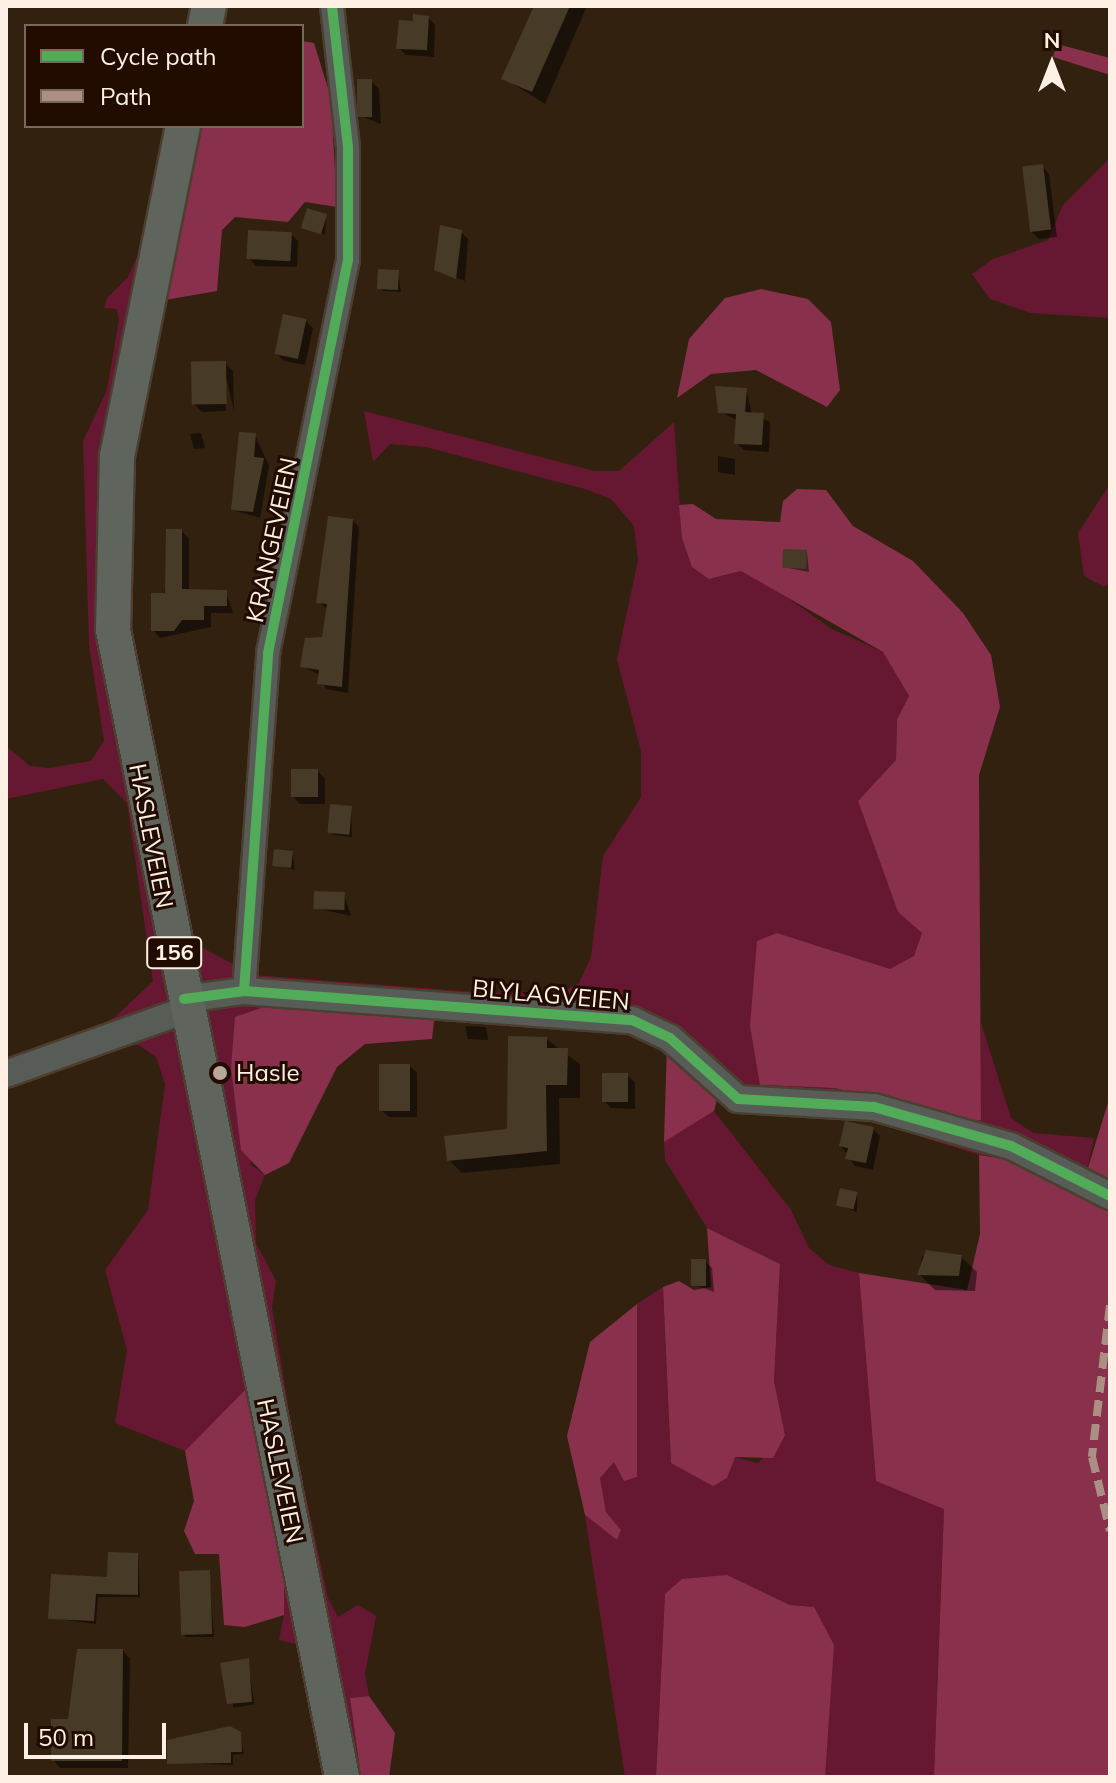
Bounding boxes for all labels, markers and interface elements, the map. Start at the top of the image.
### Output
legend [24,24,304,128]
north arrow [1012,24,1092,104]
text: N [1044,26,1060,54]
text: Cycle path [100,41,217,71]
text: Path [100,81,152,111]
street label: KRANGEVEIEN [240,455,304,625]
street label: HASLEVEIEN [123,761,179,911]
road number: 156 [146,935,202,971]
street label: BLYLAGVEIEN [471,974,631,1016]
place label: Hasle [236,1059,299,1087]
marker: Hasle [211,1064,229,1082]
street label: HASLEVEIEN [251,1396,309,1546]
scale bar [28,1707,170,1757]
text: 50 m [38,1722,94,1752]

